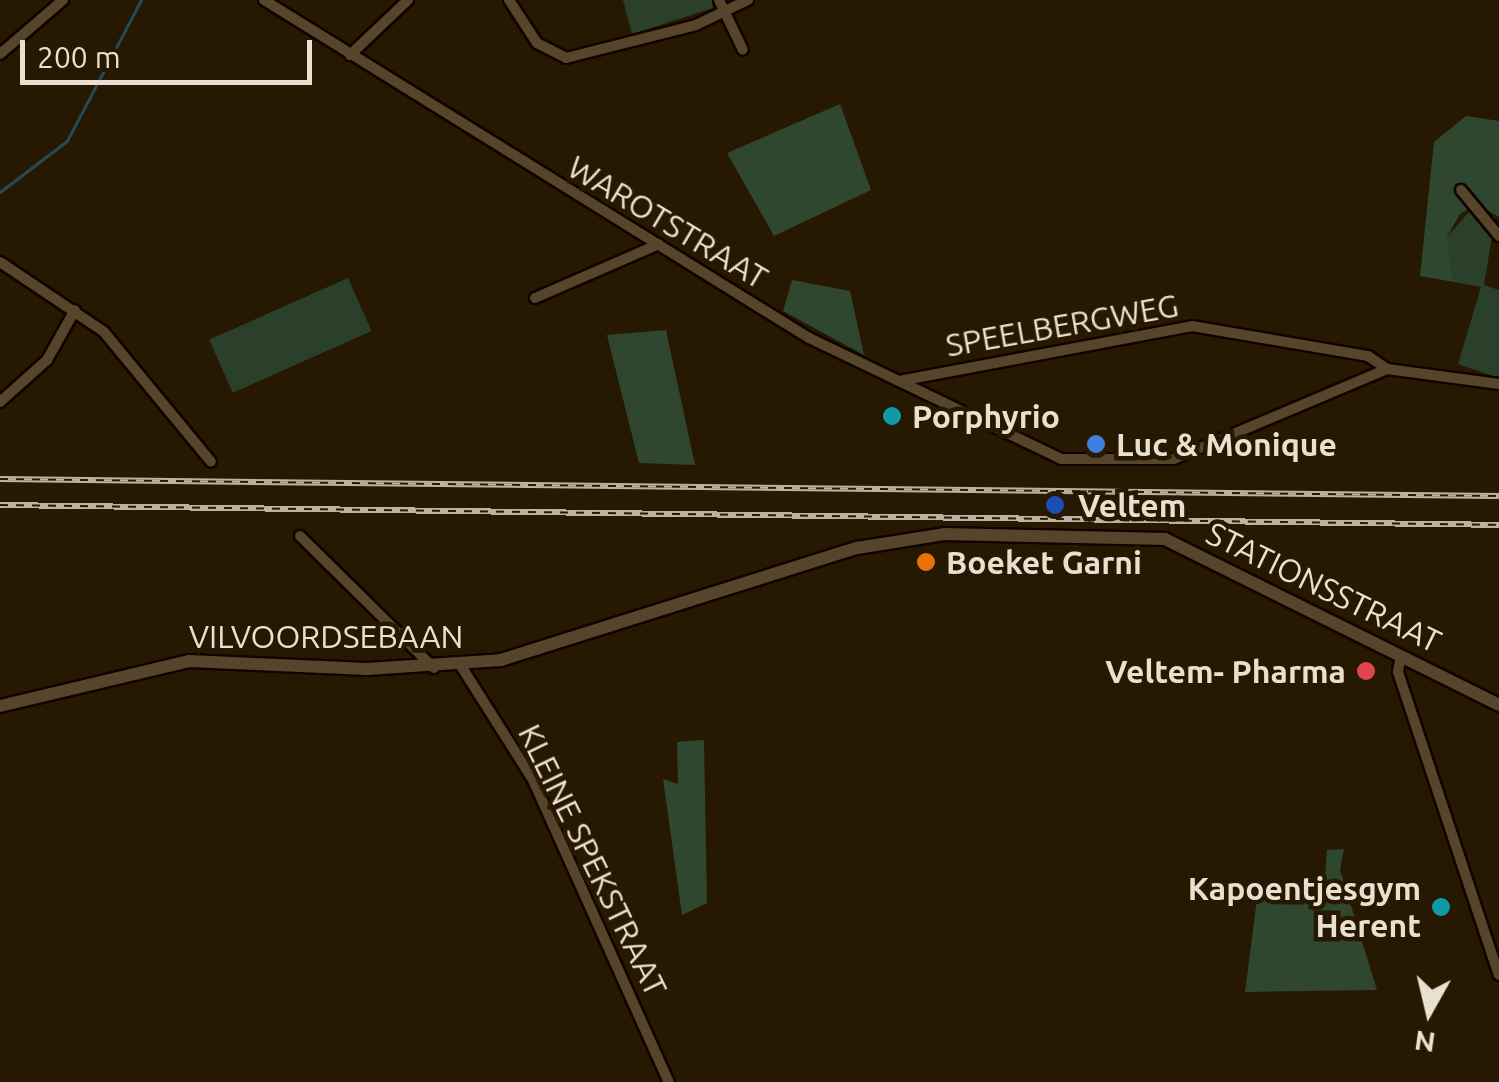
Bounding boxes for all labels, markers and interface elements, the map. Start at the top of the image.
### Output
scale bar [25,20,318,82]
text: 200 m [37,40,121,74]
street label: WAROTSTRAAT [561,147,775,297]
street label: SPEELBERGWEG [943,286,1181,364]
place label: Porphyrio [912,397,1060,435]
marker: Porphyrio [881,405,903,427]
place label: Luc & Monique [1116,425,1337,463]
marker: Luc & Monique [1085,433,1107,455]
place label: Veltem [1078,486,1186,524]
marker: Veltem [1042,492,1068,518]
street label: STATIONSSTRAAT [1200,514,1448,660]
place label: Boeket Garni [946,543,1142,581]
marker: Boeket Garni [915,551,937,573]
street label: VILVOORDSEBAAN [189,617,463,655]
place label: Veltem- Pharma [1105,652,1346,690]
marker: Veltem- Pharma [1355,660,1377,682]
street label: KLEINE SPEKSTRAAT [511,718,675,1002]
place label: Kapoentjesgym Herent [1188,870,1421,945]
marker: Kapoentjesgym Herent [1430,896,1452,918]
north arrow [1379,962,1479,1062]
text: N [1412,1025,1437,1059]

